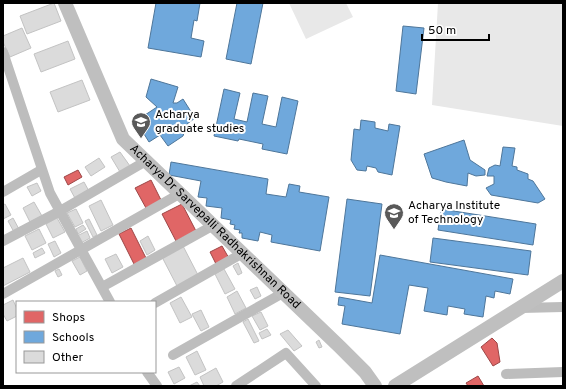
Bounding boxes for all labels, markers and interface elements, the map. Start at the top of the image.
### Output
scale bar [422,16,489,42]
text: 50 m [428,23,456,39]
place label: Acharya graduate studies [155,107,244,137]
school or university icon: Acharya graduate studies [130,111,152,139]
street label: Acharya Dr Sarvepalli Radhakrishnan Road [126,141,304,313]
place label: Acharya Institute of Technology [408,198,500,228]
school or university icon: Acharya Institute of Technology [383,202,405,230]
legend [16,301,156,373]
text: Shops [52,310,85,326]
text: Schools [52,330,94,346]
text: Other [52,350,84,366]

